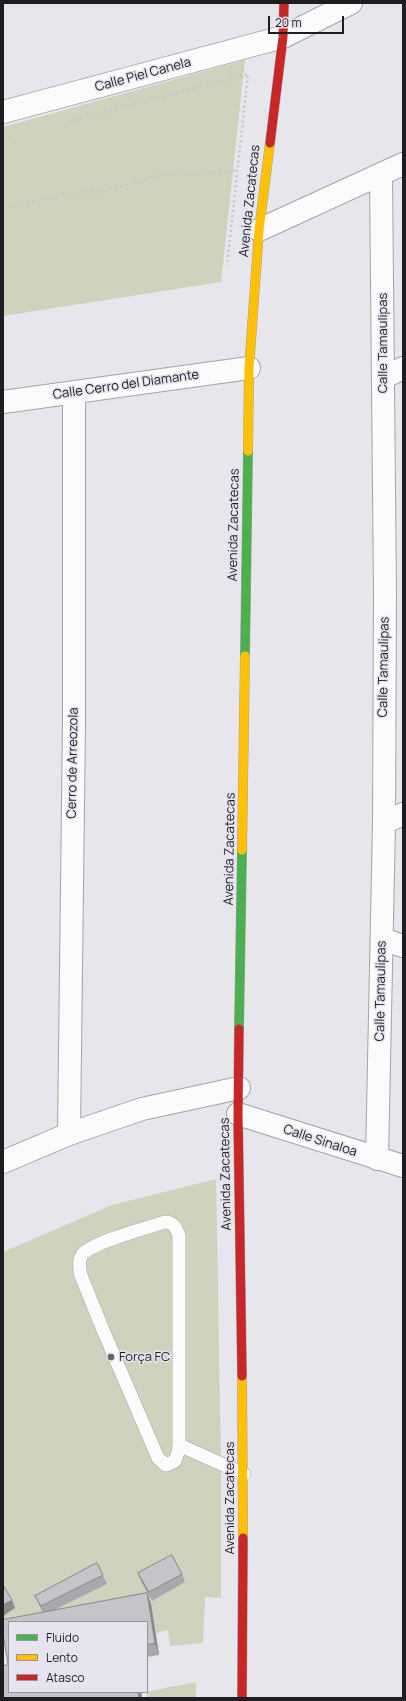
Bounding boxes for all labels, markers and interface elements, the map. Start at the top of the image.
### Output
scale bar [270,8,346,34]
text: 20 m [275,14,302,31]
street label: Calle Piel Canela [93,55,193,95]
street label: Avenida Zacatecas [236,144,264,258]
street label: Calle Tamaulipas [375,293,391,393]
street label: Calle Cerro del Diamante [52,367,200,403]
street label: Avenida Zacatecas [225,468,243,582]
street label: Calle Tamaulipas [375,617,393,717]
street label: Cerro de Arreozola [64,707,82,819]
street label: Avenida Zacatecas [221,792,239,906]
street label: Calle Tamaulipas [372,941,390,1041]
street label: Avenida Zacatecas [217,1117,235,1231]
street label: Calle Sinaloa [281,1122,359,1160]
place label: Força FC [119,1349,170,1365]
marker: Força FC [106,1352,116,1362]
street label: Avenida Zacatecas [222,1441,238,1555]
legend [8,1621,148,1693]
text: Fluido [46,1629,79,1646]
text: Lento [46,1649,78,1666]
text: Atasco [46,1669,85,1686]

